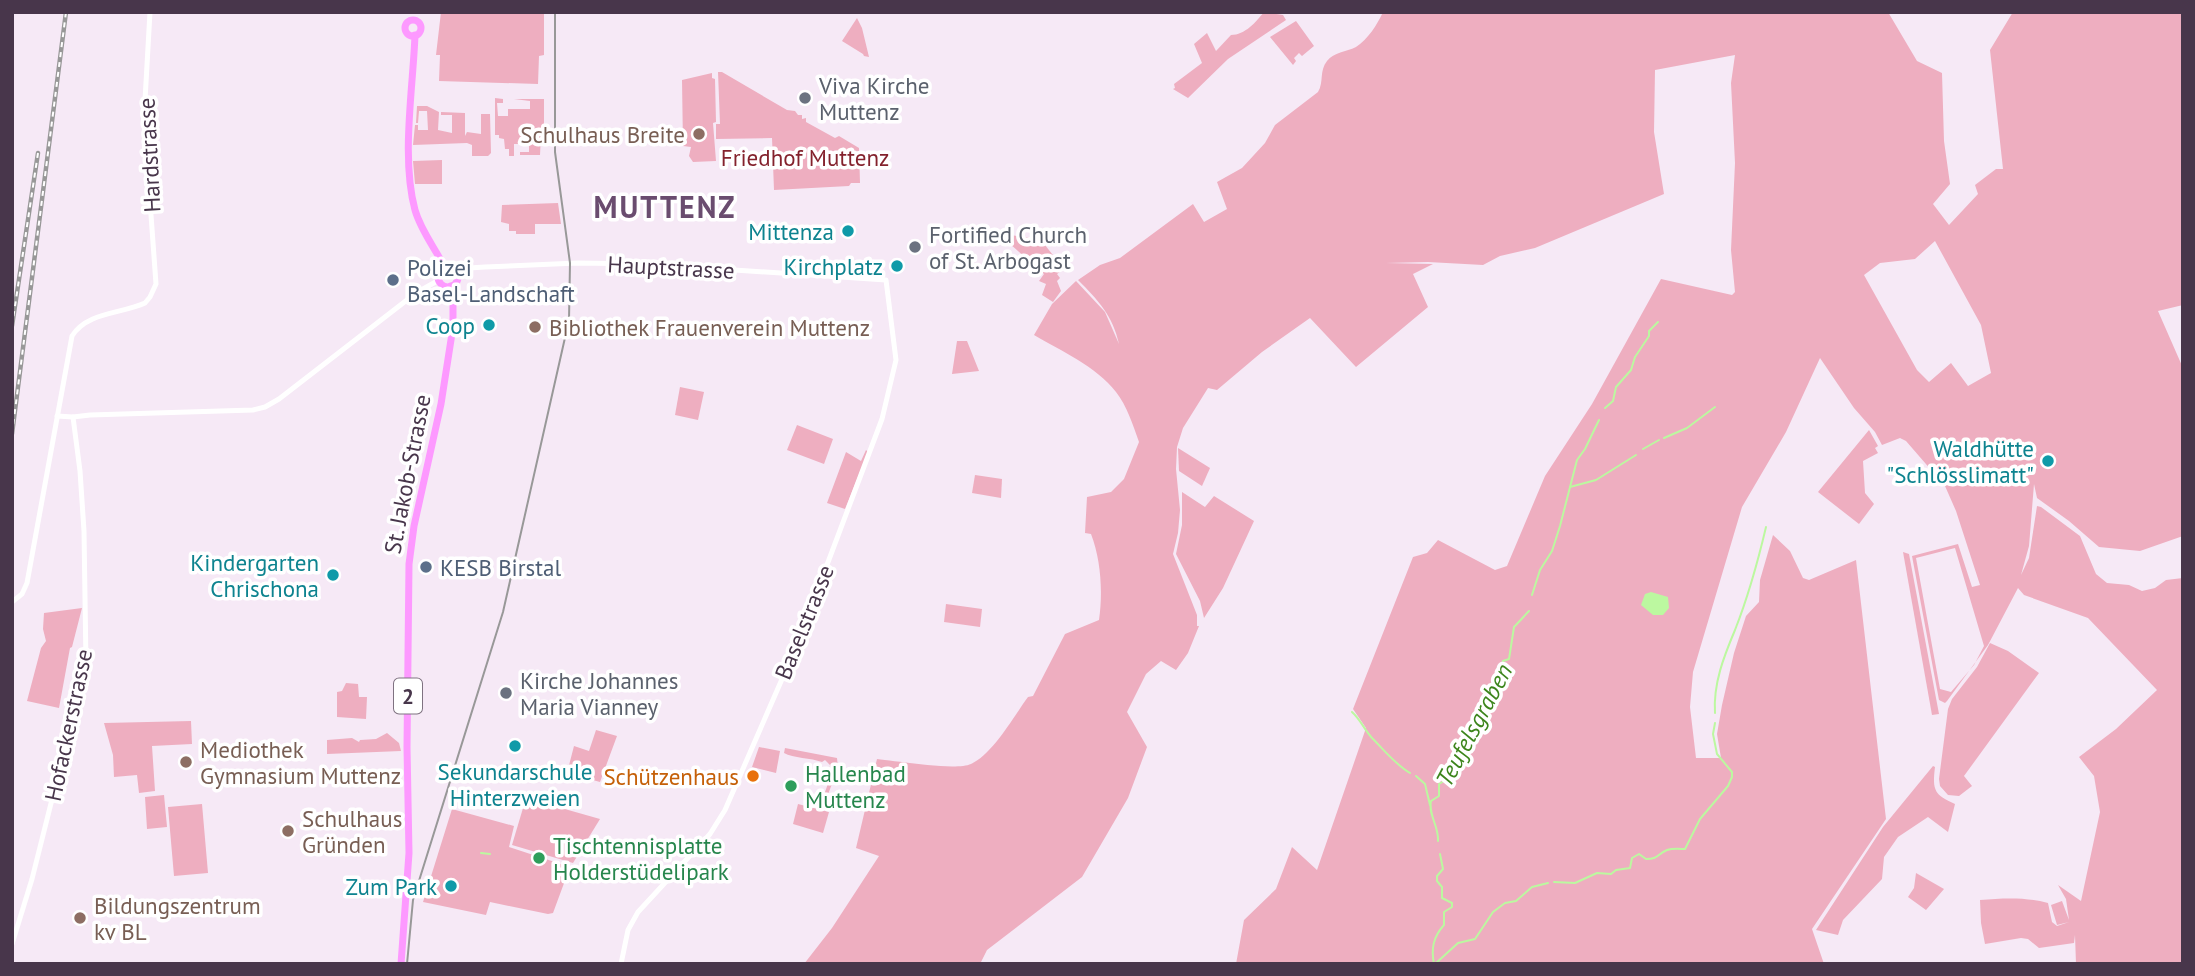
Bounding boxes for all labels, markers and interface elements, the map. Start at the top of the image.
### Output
place label: Viva Kirche Muttenz [818,71,930,126]
marker: Viva Kirche Muttenz [797,90,813,106]
street label: Hardstrasse [132,97,166,213]
place label: Schulhaus Breite [520,120,685,149]
marker: Schulhaus Breite [691,126,707,142]
park label: Friedhof Muttenz [721,143,889,172]
district label: MUTTENZ [593,187,737,226]
place label: Mittenza [748,217,834,246]
place label: Fortified Church of St. Arbogast [929,220,1087,275]
marker: Mittenza [840,223,856,239]
marker: Fortified Church of St. Arbogast [907,239,923,255]
street label: Hauptstrasse [607,249,735,285]
place label: Kirchplatz [783,252,883,281]
place label: Polizei Basel-Landschaft [407,253,575,308]
marker: Kirchplatz [889,258,905,274]
marker: Polizei Basel-Landschaft [385,272,401,288]
place label: Coop [426,311,475,340]
place label: Bibliothek Frauenverein Muttenz [549,313,870,342]
marker: Coop [481,317,497,333]
marker: Bibliothek Frauenverein Muttenz [527,319,543,335]
street label: St. Jakob-Strasse [377,392,437,556]
place label: Waldhütte "Schlösslimatt" [1886,434,2034,489]
marker: Waldhütte "Schlösslimatt" [2040,453,2056,469]
place label: Kindergarten Chrischona [190,548,319,603]
place label: KESB Birstal [440,553,561,582]
marker: KESB Birstal [418,559,434,575]
street label: Baselstrasse [768,561,840,683]
marker: Kindergarten Chrischona [325,567,341,583]
street label: Hofackerstrasse [38,646,98,804]
water label: Teufelsgraben [1429,658,1519,792]
place label: Kirche Johannes Maria Vianney [520,666,678,721]
road number: 2 [394,678,422,714]
marker: Kirche Johannes Maria Vianney [498,685,514,701]
place label: Mediothek Gymnasium Muttenz [200,735,401,790]
marker: Sekundarschule Hinterzweien [507,738,523,754]
marker: Mediothek Gymnasium Muttenz [178,754,194,770]
place label: Sekundarschule Hinterzweien [438,757,592,812]
place label: Hallenbad Muttenz [805,759,906,814]
place label: Schützenhaus [603,762,739,791]
marker: Schützenhaus [745,768,761,784]
marker: Hallenbad Muttenz [783,778,799,794]
place label: Schulhaus Gründen [302,804,402,859]
marker: Schulhaus Gründen [280,823,296,839]
place label: Tischtennisplatte Holderstüdelipark [553,831,729,886]
marker: Tischtennisplatte Holderstüdelipark [531,850,547,866]
place label: Zum Park [345,872,437,901]
marker: Zum Park [443,878,459,894]
place label: Bildungszentrum kv BL [94,891,261,946]
marker: Bildungszentrum kv BL [72,910,88,926]

